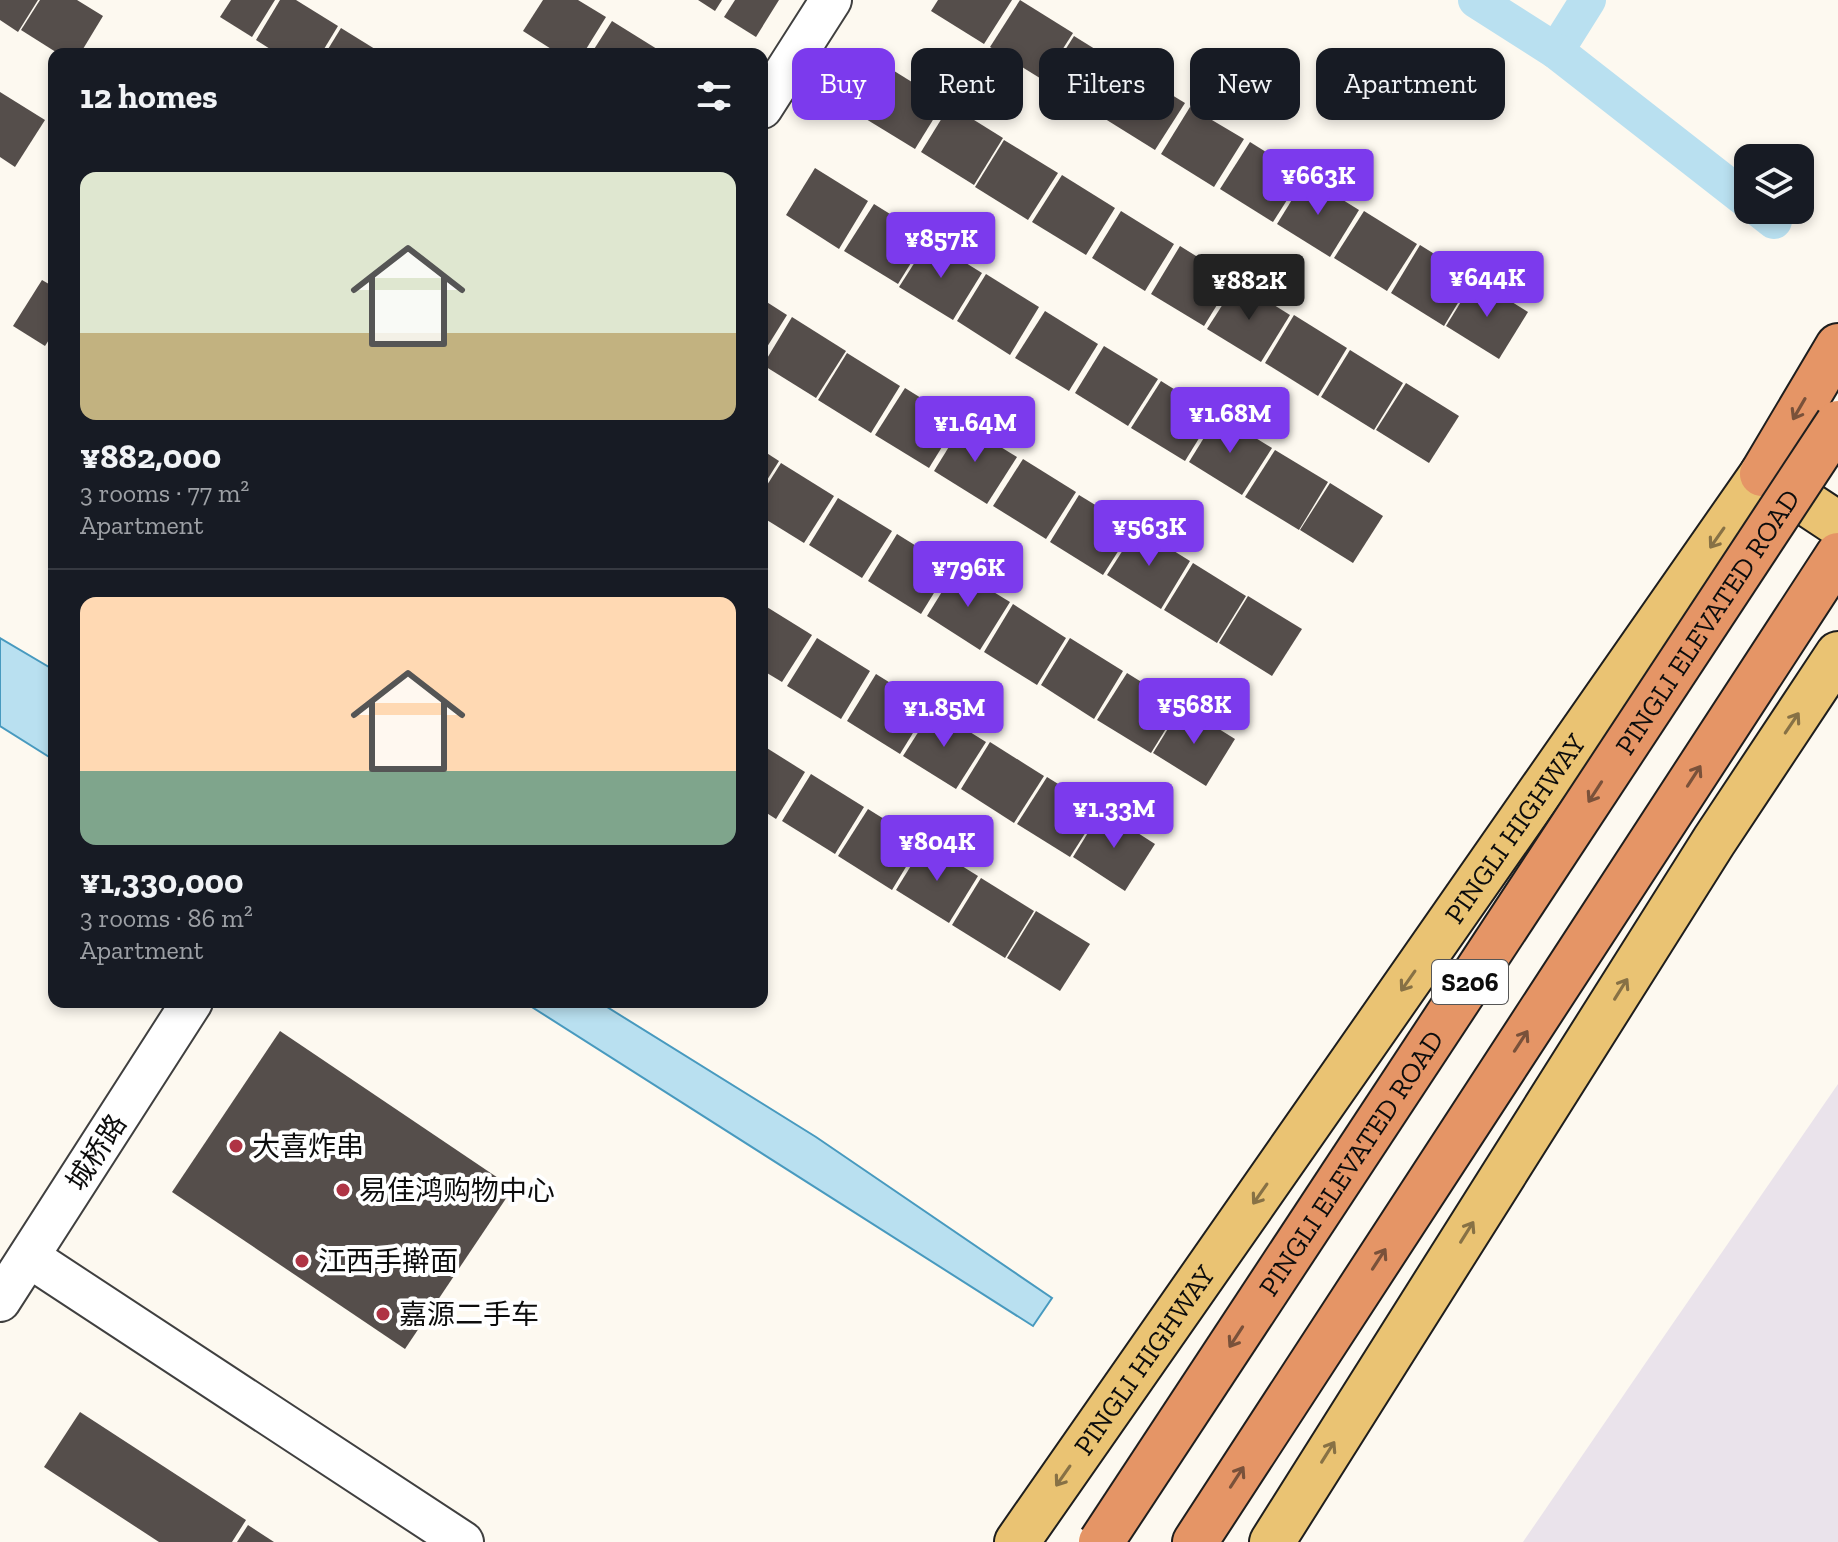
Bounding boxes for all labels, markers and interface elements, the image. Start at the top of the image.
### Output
chip: Buy [792,48,895,120]
chip: Rent [911,48,1023,120]
chip: Filters [1039,48,1174,120]
chip: New [1190,48,1300,120]
chip: Apartment [1316,48,1505,120]
icon: filters [692,74,736,118]
text: 12 homes [80,76,218,117]
map controls [1734,144,1814,224]
button: layers [1734,144,1814,224]
pin: ¥663K [1262,149,1374,217]
text: ¥663K [1281,159,1355,191]
pin: ¥857K [885,212,997,280]
text: ¥857K [904,222,978,254]
icon: home [336,224,480,368]
pin: ¥644K [1431,251,1543,319]
pin: ¥882K [1193,254,1305,322]
text: ¥644K [1449,261,1525,293]
text: ¥882K [1212,264,1286,296]
pin: ¥1.68M [1165,387,1295,455]
pin: ¥1.64M [910,396,1040,464]
text: ¥1.68M [1189,397,1271,429]
one-way arrow [1791,398,1807,421]
text: ¥1.64M [933,406,1017,438]
text: ¥882,000 [80,436,221,477]
text: 3 rooms · 77 m² [80,477,249,509]
street label: PINGLI ELEVATED ROAD [1608,483,1807,761]
pin: ¥563K [1093,500,1205,568]
text: Apartment [80,509,203,541]
text: ¥563K [1112,510,1186,542]
one-way arrow [1709,526,1725,548]
pin: ¥796K [912,541,1024,609]
text: ¥796K [931,551,1005,583]
icon: home [336,649,480,793]
pin: ¥568K [1138,678,1250,746]
pin: ¥1.85M [879,681,1009,749]
text: ¥568K [1157,688,1231,720]
text: ¥1.85M [903,691,985,723]
one-way arrow [1784,713,1800,735]
street label: PINGLI HIGHWAY [1438,727,1593,930]
one-way arrow [1686,766,1702,788]
one-way arrow [1587,780,1603,803]
pin: ¥1.33M [1049,782,1179,850]
text: ¥1.33M [1072,792,1156,824]
pin: ¥804K [881,815,993,883]
text: ¥804K [899,825,975,857]
text: ¥1,330,000 [80,861,244,902]
text: 3 rooms · 86 m² [80,902,253,934]
text: Apartment [80,934,203,966]
road number: S206 [1432,960,1508,1004]
one-way arrow [1400,969,1416,991]
one-way arrow [1613,978,1629,1001]
street label: PINGLI ELEVATED ROAD [1252,1024,1450,1302]
one-way arrow [1514,1030,1530,1053]
street label: 城桥路 [60,1108,133,1196]
place label: 大喜炸串 [252,1130,364,1163]
marker: 大喜炸串 [227,1137,245,1155]
place label: 易佳鸿购物中心 [359,1174,555,1207]
marker: 易佳鸿购物中心 [334,1181,352,1199]
one-way arrow [1252,1182,1268,1204]
one-way arrow [1459,1222,1476,1244]
place label: 江西手擀面 [318,1245,458,1278]
one-way arrow [1372,1248,1388,1271]
marker: 江西手擀面 [293,1252,311,1270]
street label: PINGLI HIGHWAY [1067,1259,1222,1461]
place label: 嘉源二手车 [399,1298,539,1331]
marker: 嘉源二手车 [374,1305,392,1323]
one-way arrow [1228,1325,1245,1347]
one-way arrow [1320,1442,1337,1464]
one-way arrow [1055,1464,1071,1486]
one-way arrow [1229,1466,1246,1488]

